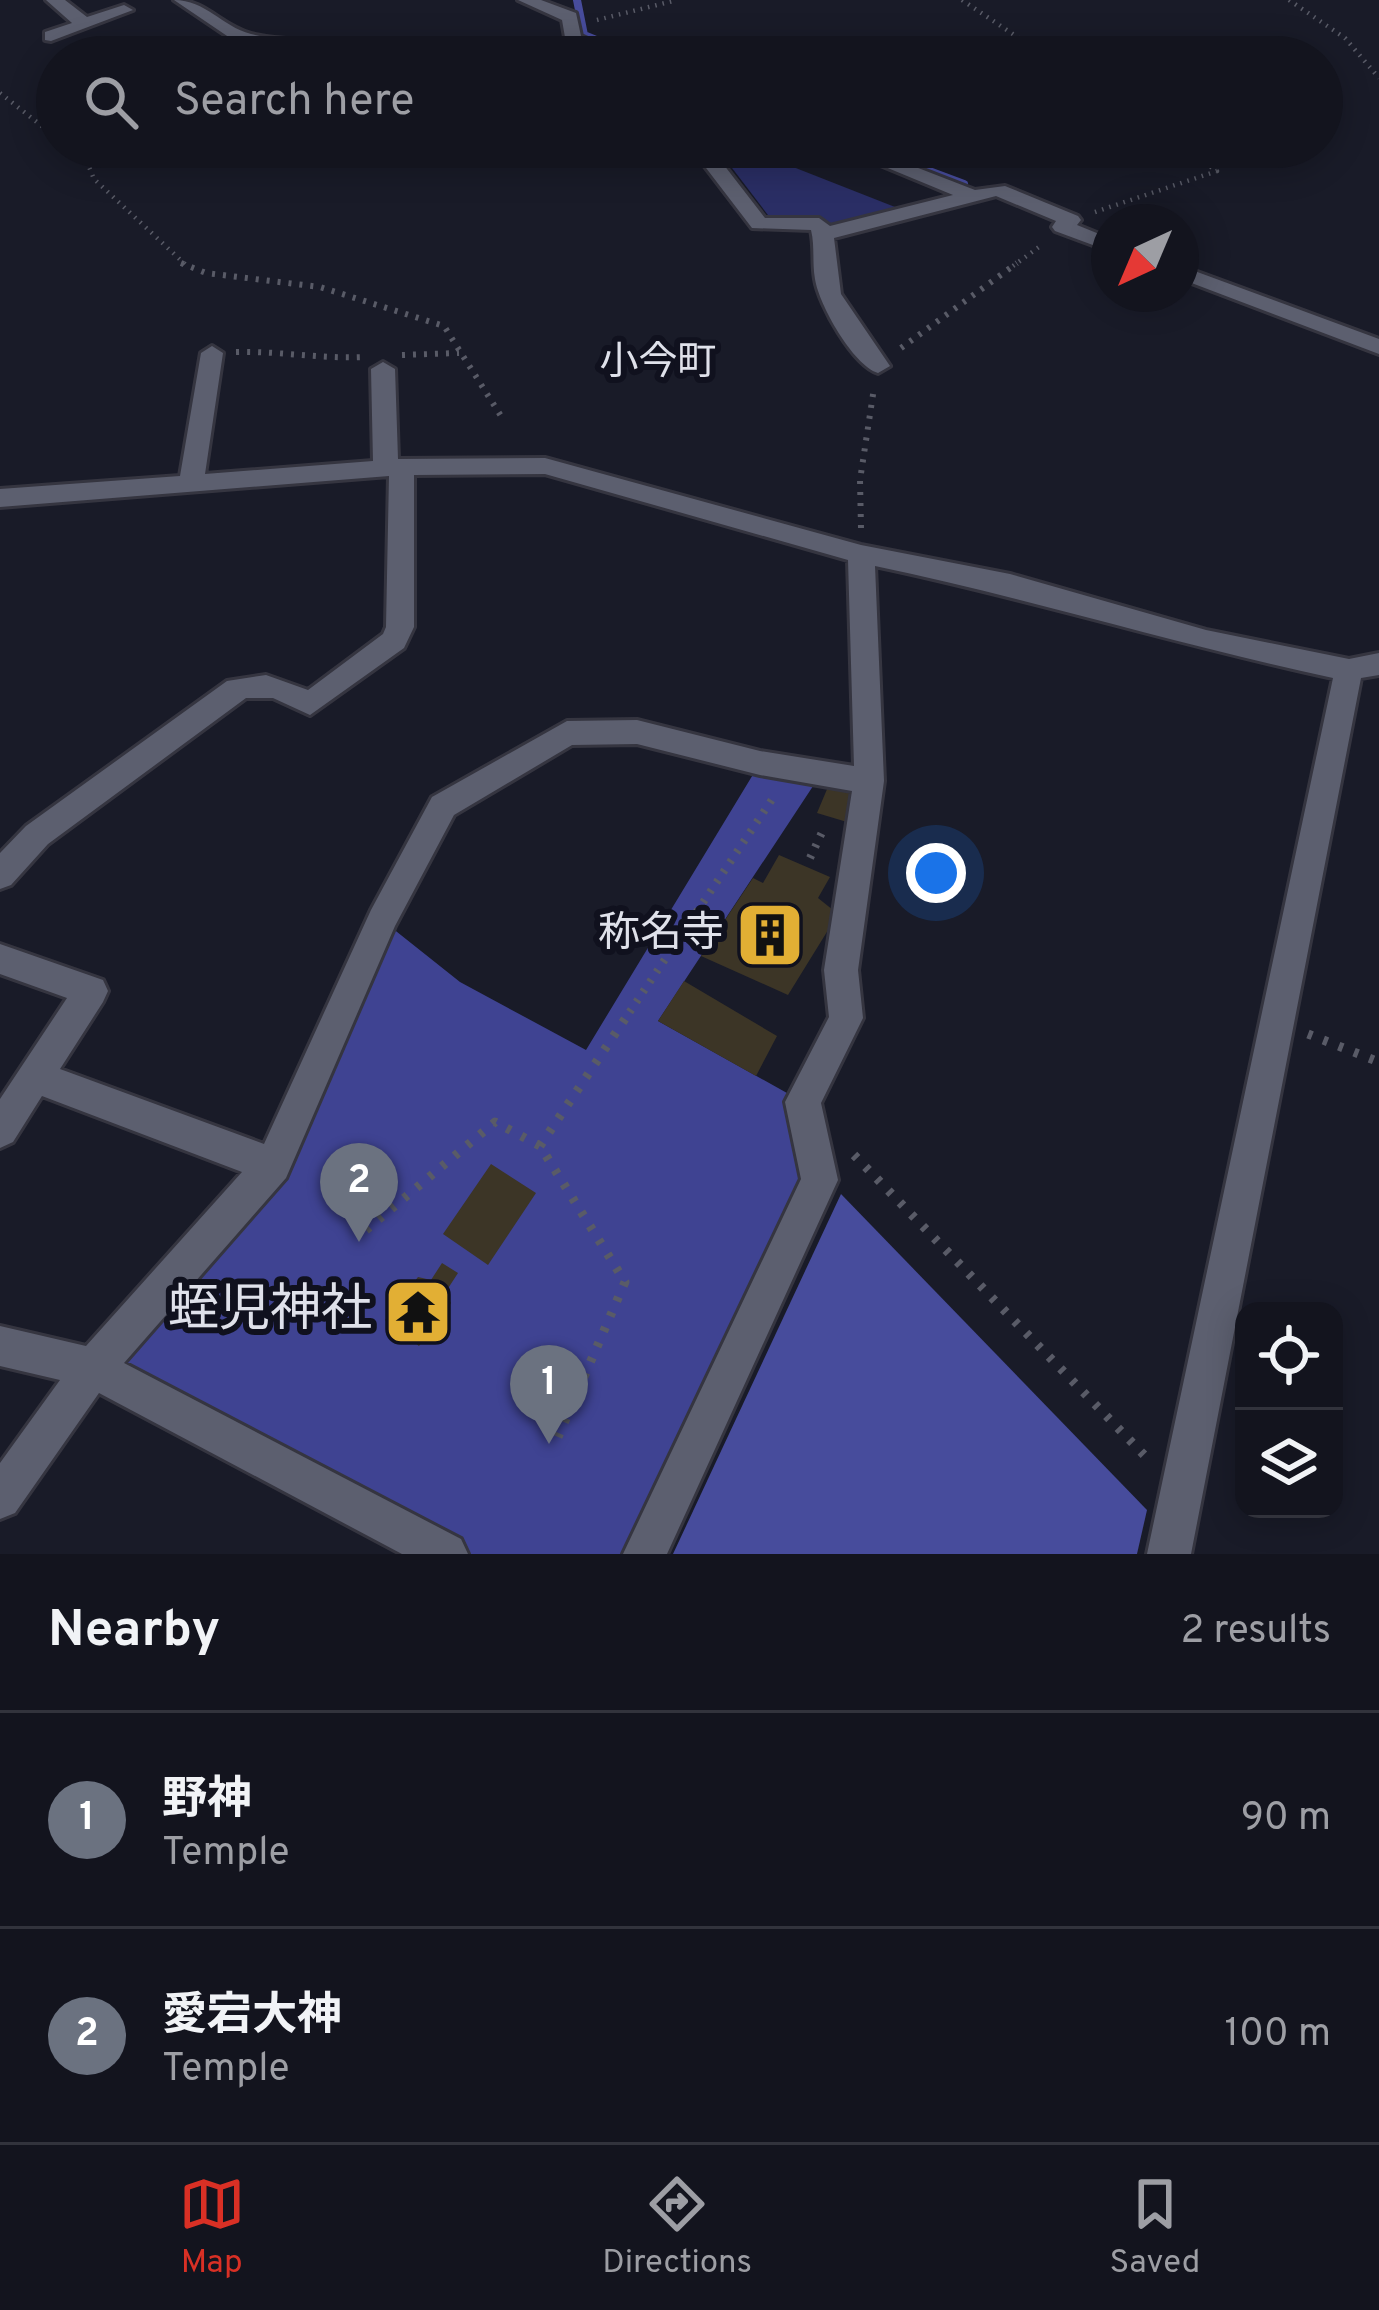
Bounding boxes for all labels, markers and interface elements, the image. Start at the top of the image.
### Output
search box [36,36,1343,168]
icon: search [78,69,144,135]
text: Search here [174,74,414,131]
north arrow [1091,204,1199,312]
district label: 小今町 [599,340,717,389]
your location [906,843,966,903]
building icon: 称名寺 [735,900,805,970]
place label: 称名寺 [598,909,724,962]
pin: 2 [320,1143,398,1242]
temple icon: 蛭児神社 [383,1277,453,1347]
place label: 蛭児神社 [168,1280,372,1345]
map controls [1235,1302,1343,1518]
button: locate [1235,1302,1343,1410]
pin: 1 [510,1345,588,1444]
button: layers [1235,1410,1343,1518]
text: Nearby [48,1600,220,1665]
text: 2 results [1180,1608,1331,1657]
text: 野神 [162,1773,252,1830]
text: 1 [79,1795,95,1844]
text: 90 m [1241,1795,1331,1844]
text: Temple [162,1830,289,1879]
text: 愛宕大神 [162,1989,342,2046]
text: 2 [75,2011,99,2060]
text: 100 m [1224,2011,1331,2060]
text: Temple [162,2046,289,2095]
tab: Map [179,2171,245,2285]
tab: Directions [602,2171,752,2285]
tab: Saved [1110,2171,1200,2285]

